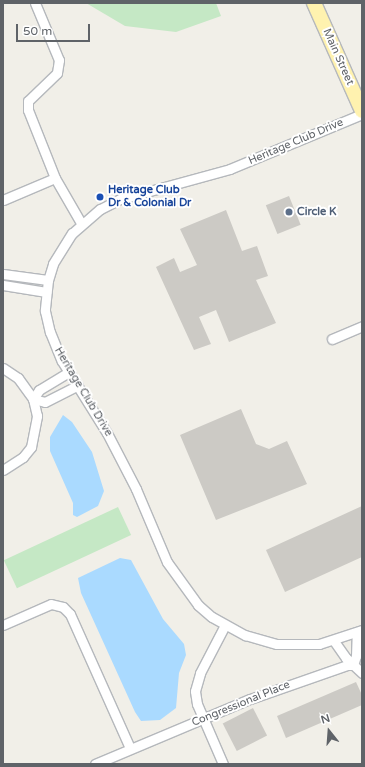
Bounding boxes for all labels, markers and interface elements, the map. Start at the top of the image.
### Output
scale bar [18,16,92,42]
text: 50 m [23,24,52,38]
street label: Main Street [320,27,356,87]
street label: Heritage Club Drive [247,116,345,168]
place label: Heritage Club Dr & Colonial Dr [108,184,191,210]
marker: Heritage Club Dr & Colonial Dr [95,192,105,202]
place label: Circle K [297,205,336,219]
marker: Circle K [284,207,294,217]
street label: Heritage Club Drive [51,345,115,439]
street label: Congressional Place [190,678,292,730]
north arrow [309,711,349,751]
text: N [319,712,331,727]

